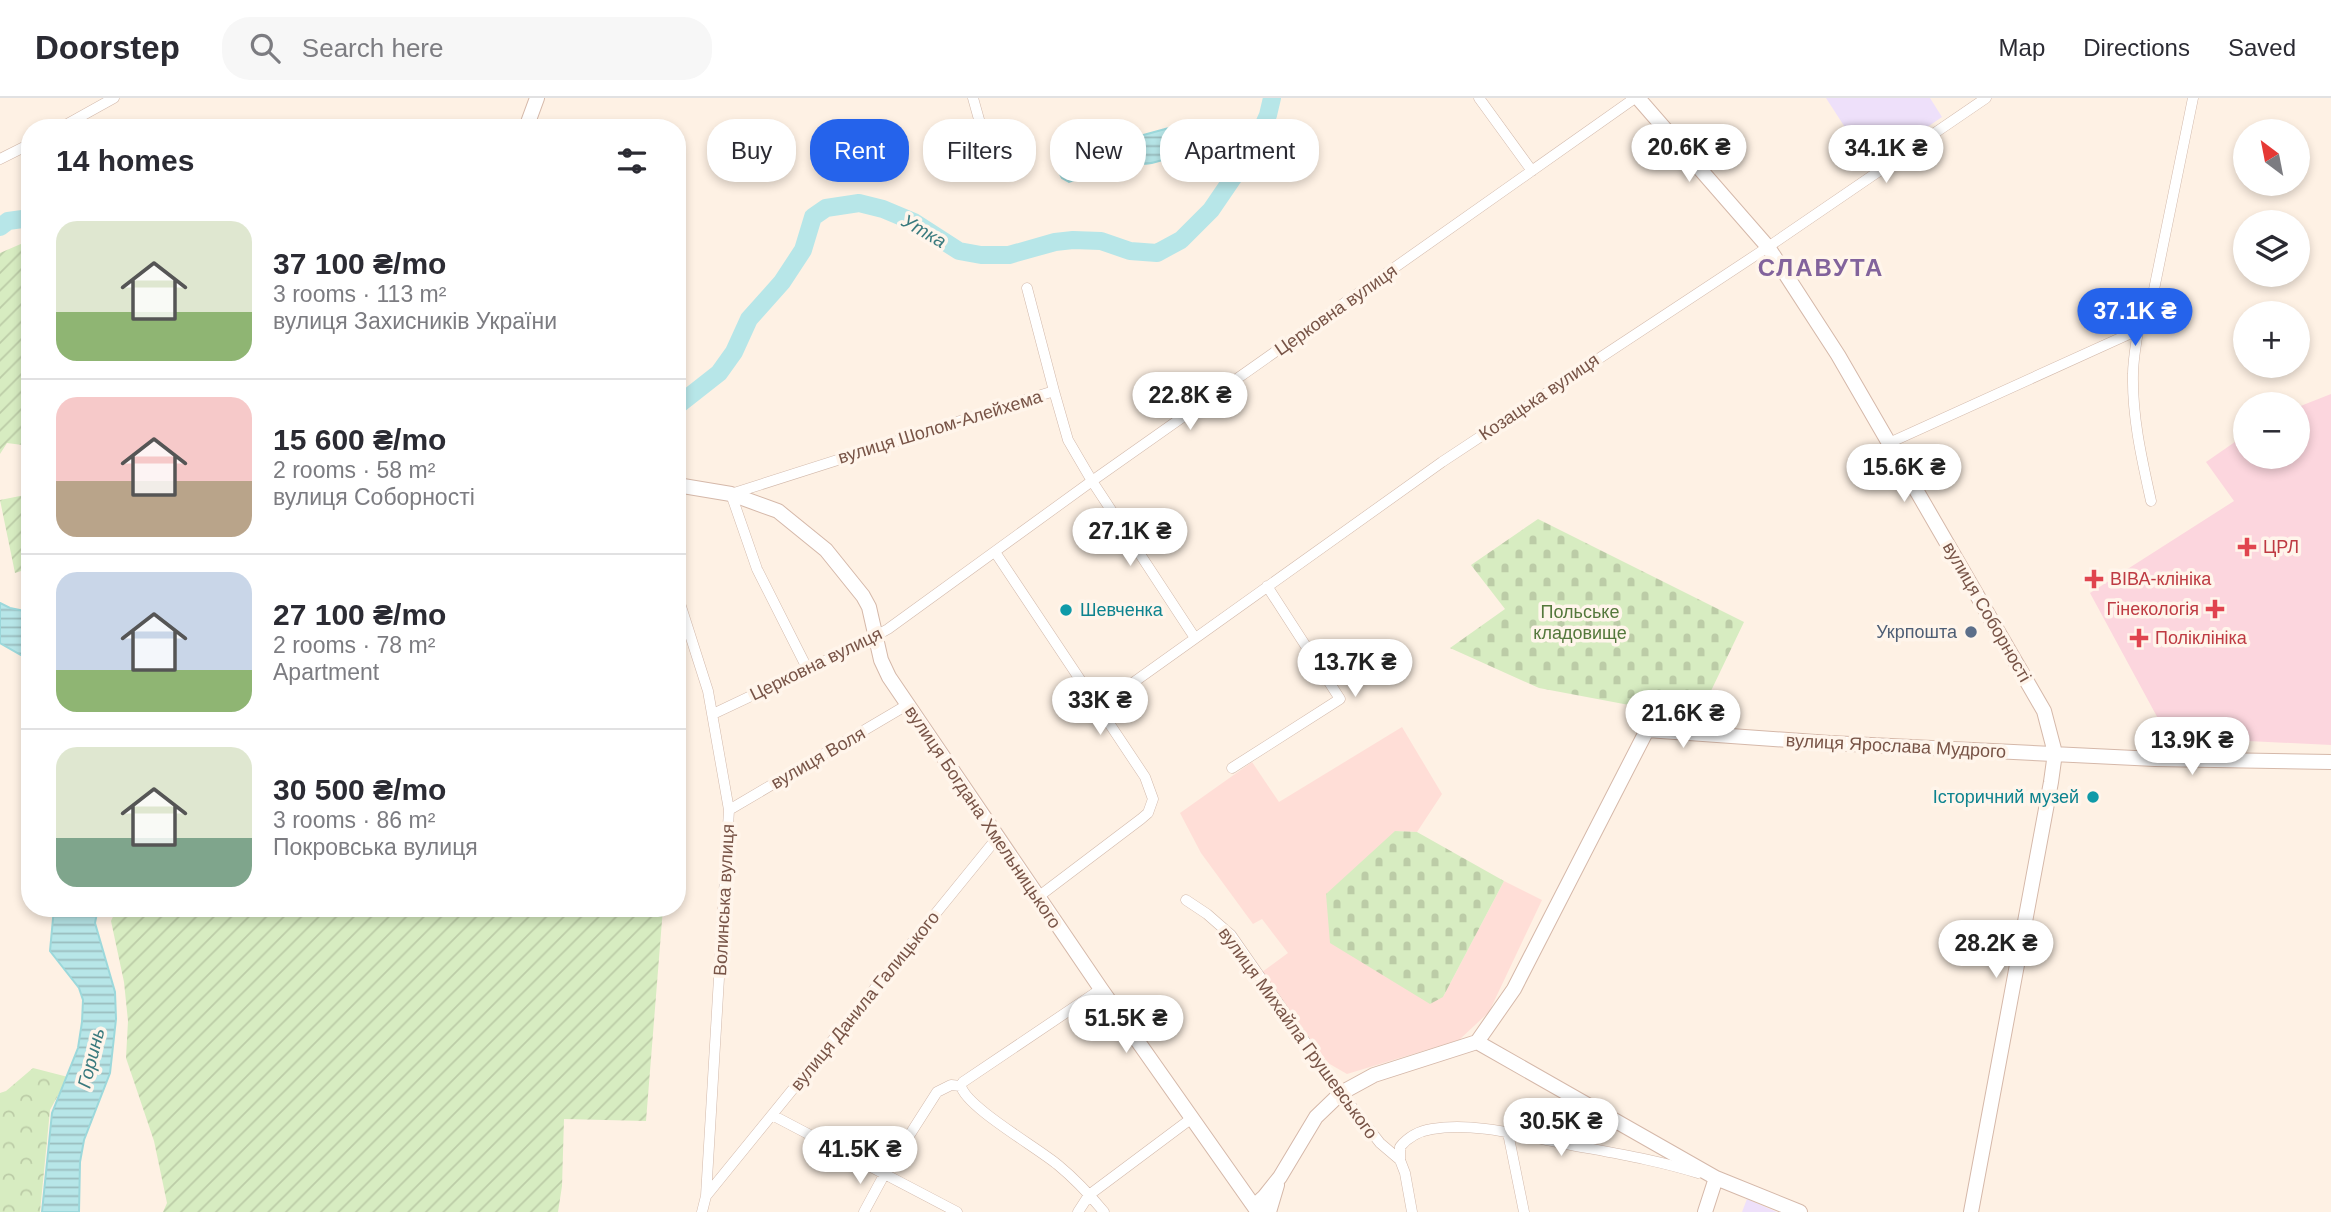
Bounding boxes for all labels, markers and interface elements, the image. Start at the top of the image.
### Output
search box [222,17,712,80]
text: Doorstep [35,29,180,66]
icon: search [246,29,284,67]
text: Search here [302,33,444,63]
text: Map [1999,34,2045,61]
text: Directions [2083,34,2190,61]
text: Saved [2228,34,2296,61]
chip: Buy [707,119,796,182]
chip: Rent [810,119,909,182]
chip: Filters [923,119,1036,182]
chip: New [1050,119,1146,182]
chip: Apartment [1160,119,1319,182]
north arrow [2233,119,2310,196]
map controls [2233,119,2310,469]
pin: 20.6K ₴ [1624,125,1754,184]
pin: 34.1K ₴ [1821,126,1951,185]
text: 20.6K ₴ [1647,134,1731,160]
text: 34.1K ₴ [1844,135,1928,161]
icon: filters [613,142,651,180]
text: 14 homes [56,144,194,177]
water label: Утка [897,210,950,252]
button: layers [2233,210,2310,287]
text: 37 100 ₴/mo [273,247,446,280]
icon: home [112,249,196,333]
district label: СЛАВУТА [1758,254,1884,281]
street label: Церковна вулиця [1271,260,1401,360]
text: 3 rooms · 113 m² [273,281,446,307]
pin: 37.1K ₴ [2070,288,2200,348]
text: 37.1K ₴ [2093,298,2177,324]
button: + [2233,301,2310,378]
text: вулиця Захисників України [273,308,557,334]
street label: Козацька вулиця [1475,350,1603,444]
pin: 22.8K ₴ [1125,372,1255,432]
text: 22.8K ₴ [1148,382,1232,408]
street label: вулиця Шолом-Алейхема [836,386,1045,468]
button: − [2233,392,2310,469]
text: 15 600 ₴/mo [273,423,446,456]
icon: home [112,425,196,509]
pin: 15.6K ₴ [1839,444,1969,504]
text: 15.6K ₴ [1862,454,1946,480]
text: 2 rooms · 58 m² [273,457,435,483]
text: вулиця Соборності [273,484,475,510]
pin: 27.1K ₴ [1065,508,1195,568]
text: 27.1K ₴ [1088,518,1172,544]
marker: ЦРЛ [2237,537,2257,557]
place label: ЦРЛ [2263,537,2299,557]
street label: вулиця Соборності [1939,539,2035,685]
marker: ВІВА-клініка [2084,569,2104,589]
place label: ВІВА-клініка [2110,569,2212,589]
text: 27 100 ₴/mo [273,598,446,631]
place label: Гінекологія [2107,599,2199,619]
marker: Гінекологія [2205,599,2225,619]
icon: home [112,600,196,684]
place label: Шевченка [1080,600,1164,620]
marker: Шевченка [1058,602,1074,618]
park label: Польське кладовище [1533,602,1627,643]
place label: Укрпошта [1876,622,1958,642]
street label: Церковна вулиця [747,623,885,705]
marker: Укрпошта [1963,624,1979,640]
marker: Поліклініка [2129,628,2149,648]
place label: Поліклініка [2155,628,2248,648]
text: 2 rooms · 78 m² [273,632,435,658]
pin: 13.7K ₴ [1290,640,1420,699]
text: 13.7K ₴ [1313,649,1397,675]
text: Apartment [273,659,379,685]
pin: 33K ₴ [1051,678,1149,737]
text: 33K ₴ [1068,687,1132,713]
pin: 21.6K ₴ [1618,690,1748,750]
text: 21.6K ₴ [1641,700,1725,726]
street label: вулиця Богдана Хмельницького [901,702,1065,932]
pin: 13.9K ₴ [2127,718,2257,777]
street label: вулиця Воля [767,723,869,793]
text: 13.9K ₴ [2150,727,2234,753]
street label: вулиця Ярослава Мудрого [1785,730,2007,762]
text: 30 500 ₴/mo [273,773,446,806]
icon: home [112,775,196,859]
place label: Історичний музей [1933,787,2079,807]
marker: Історичний музей [2085,789,2101,805]
text: 3 rooms · 86 m² [273,807,435,833]
street label: Волинська вулиця [710,823,738,977]
text: Покровська вулиця [273,834,478,860]
street label: вулиця Данила Галицького [787,908,943,1094]
pin: 28.2K ₴ [1931,920,2061,980]
street label: вулиця Михайла Грушевського [1214,923,1382,1143]
text: 28.2K ₴ [1954,930,2038,956]
pin: 51.5K ₴ [1061,996,1191,1055]
text: 51.5K ₴ [1084,1005,1168,1031]
water label: Горинь [73,1026,109,1090]
pin: 30.5K ₴ [1496,1098,1626,1158]
text: 30.5K ₴ [1519,1108,1603,1134]
pin: 41.5K ₴ [795,1126,925,1186]
text: 41.5K ₴ [818,1136,902,1162]

